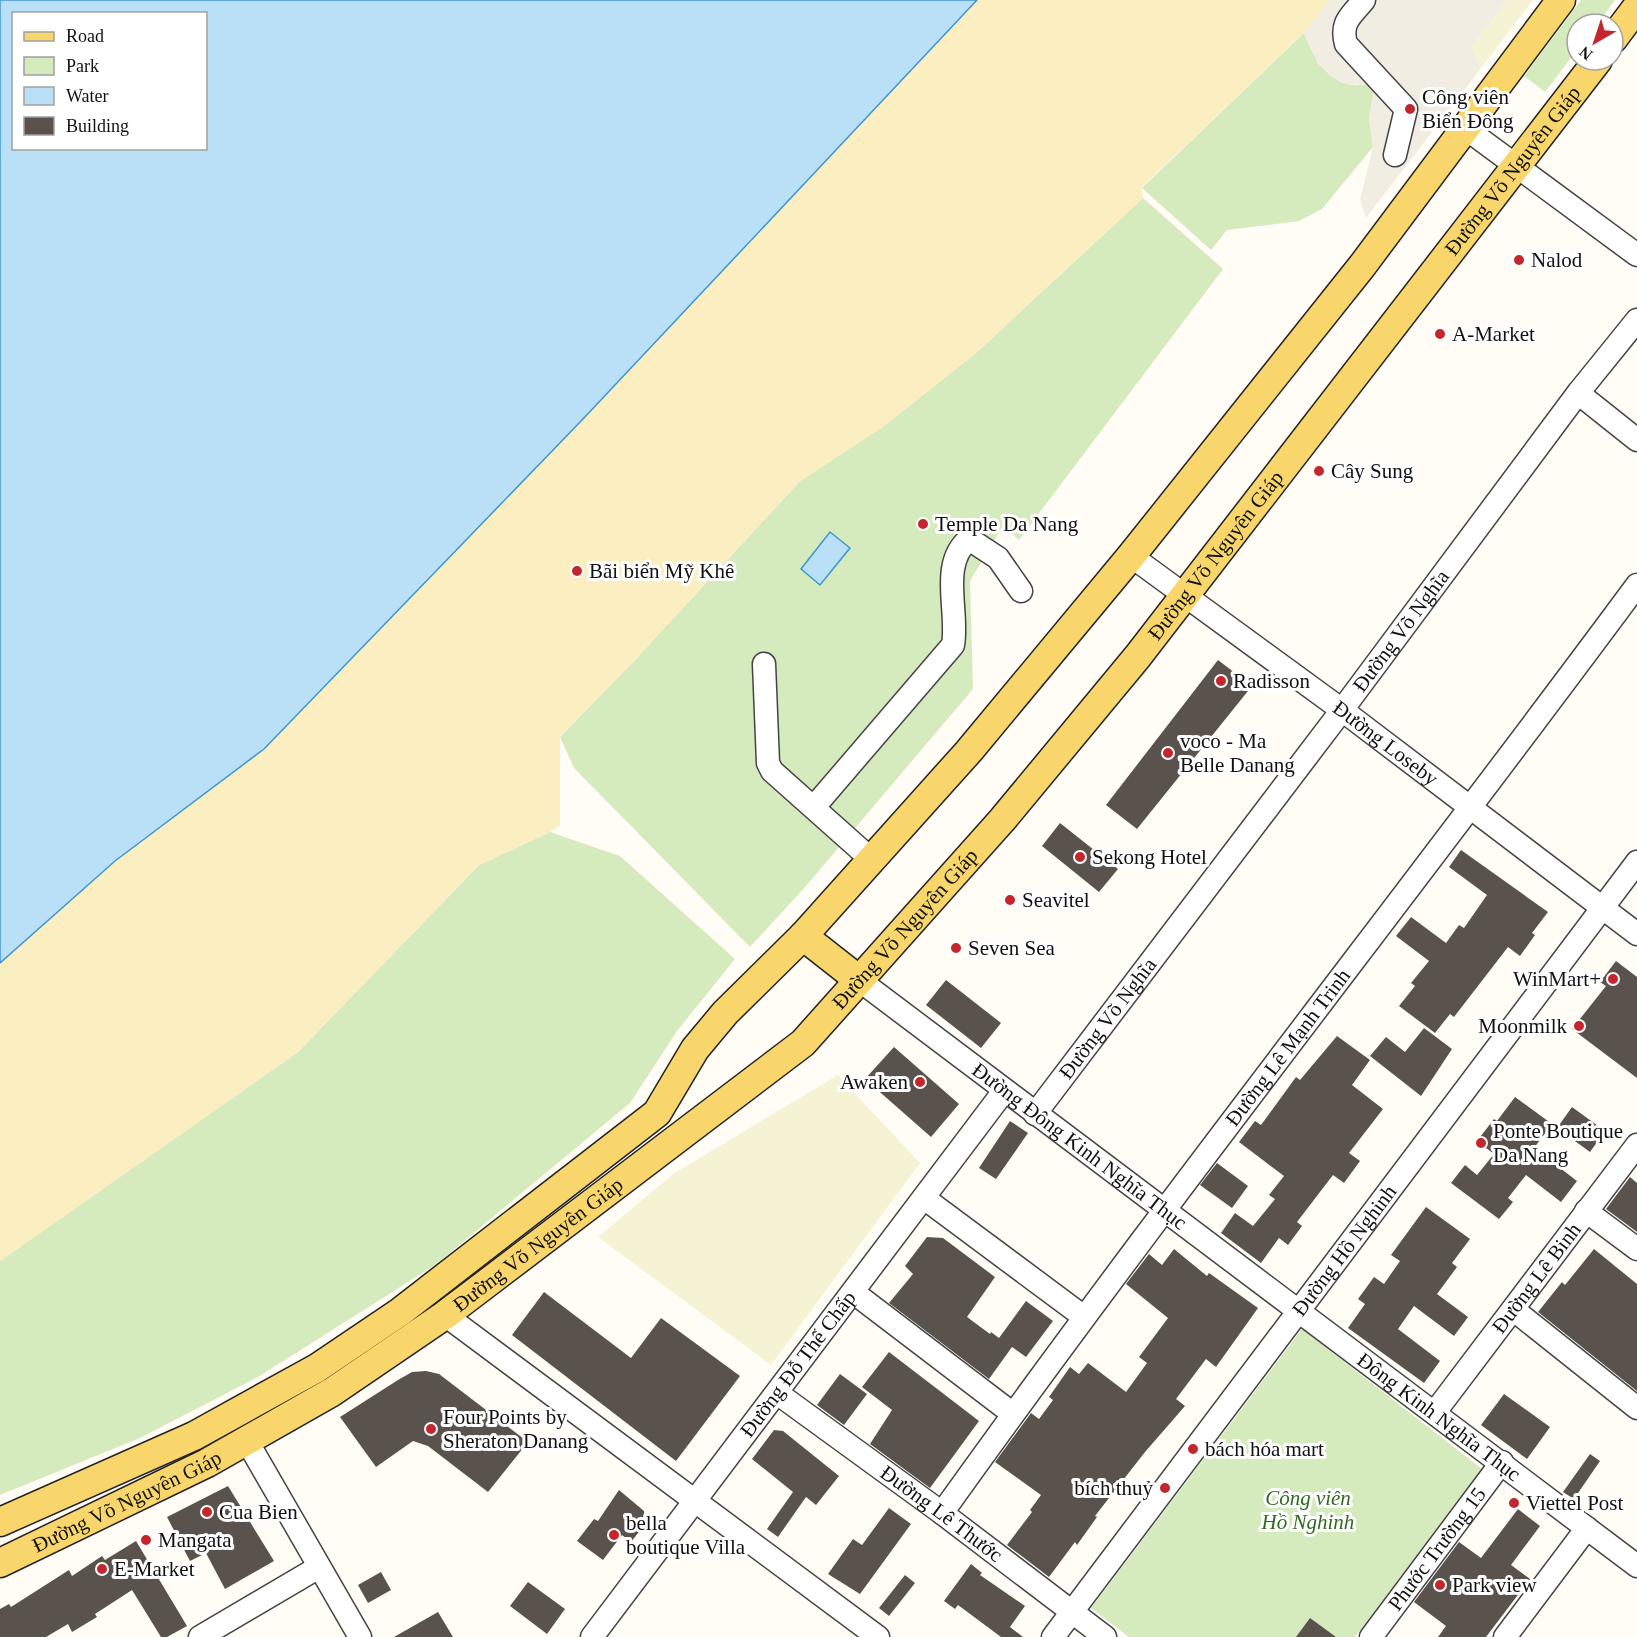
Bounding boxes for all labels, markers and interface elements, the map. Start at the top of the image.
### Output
legend [12,12,207,150]
north arrow [1565,12,1625,72]
text: Road [66,26,104,46]
text: N [1576,43,1596,64]
text: Park [66,56,99,76]
street label: Đường Võ Nguyên Giáp [1440,81,1585,260]
place label: Công viên Biển Đông [1422,85,1514,133]
text: Water [66,86,109,106]
marker: Công viên Biển Đông [1403,102,1417,116]
text: Building [66,116,129,136]
place label: Nalod [1531,248,1583,272]
marker: Nalod [1512,253,1526,267]
place label: A-Market [1452,322,1535,346]
marker: A-Market [1433,327,1447,341]
place label: Cây Sung [1331,459,1414,483]
marker: Cây Sung [1312,464,1326,478]
street label: Đường Võ Nguyên Giáp [1143,466,1288,645]
place label: Temple Da Nang [935,512,1079,536]
marker: Temple Da Nang [916,517,930,531]
place label: Bãi biển Mỹ Khê [589,559,734,583]
marker: Bãi biển Mỹ Khê [570,564,584,578]
street label: Đường Võ Nghĩa [1348,565,1454,697]
place label: Radisson [1233,669,1311,693]
marker: Radisson [1214,674,1228,688]
street label: Đường Loseby [1328,696,1443,791]
place label: voco - Ma Belle Danang [1180,729,1295,777]
marker: voco - Ma Belle Danang [1161,746,1175,760]
street label: Đường Võ Nguyên Giáp [827,844,983,1014]
place label: Sekong Hotel [1092,845,1207,869]
marker: Sekong Hotel [1073,850,1087,864]
place label: Seavitel [1022,888,1090,912]
marker: Seavitel [1003,893,1017,907]
place label: Seven Sea [968,936,1056,960]
marker: Seven Sea [949,941,963,955]
street label: Đường Võ Nghĩa [1054,953,1162,1084]
street label: Đường Lê Mạnh Trinh [1220,964,1355,1131]
place label: WinMart+ [1513,967,1601,991]
marker: WinMart+ [1606,972,1620,986]
place label: Moonmilk [1478,1014,1567,1038]
marker: Moonmilk [1572,1019,1586,1033]
street label: Đường Đông Kinh Nghĩa Thục [967,1058,1192,1235]
place label: Awaken [840,1070,908,1094]
marker: Awaken [913,1075,927,1089]
place label: Ponte Boutique Da Nang [1493,1119,1623,1167]
marker: Ponte Boutique Da Nang [1474,1136,1488,1150]
street label: Đường Võ Nguyên Giáp [448,1172,628,1317]
street label: Đường Hồ Nghinh [1287,1180,1402,1321]
street label: Đường Lê Binh [1487,1218,1586,1338]
street label: Đường Đỗ Thế Chấp [735,1286,861,1442]
street label: Đông Kinh Nghĩa Thục [1352,1347,1525,1486]
place label: Four Points by Sheraton Danang [443,1405,589,1453]
marker: Four Points by Sheraton Danang [424,1422,438,1436]
place label: bách hóa mart [1205,1437,1324,1461]
marker: bách hóa mart [1186,1442,1200,1456]
street label: Đường Võ Nguyên Giáp [29,1445,226,1558]
street label: Đường Lê Thước [876,1460,1007,1567]
place label: bích thuỷ [1074,1476,1153,1500]
marker: bích thuỷ [1158,1481,1172,1495]
street label: Phước Trường 15 [1383,1483,1491,1615]
park label: Công viên Hồ Nghinh [1261,1486,1354,1534]
place label: Viettel Post [1526,1491,1623,1515]
marker: Viettel Post [1507,1496,1521,1510]
place label: Cua Bien [219,1500,298,1524]
marker: Cua Bien [200,1505,214,1519]
place label: bella boutique Villa [626,1511,746,1559]
place label: Mangata [158,1528,232,1552]
marker: bella boutique Villa [607,1528,621,1542]
marker: Mangata [139,1533,153,1547]
place label: E-Market [114,1557,195,1581]
marker: E-Market [95,1562,109,1576]
place label: Park view [1452,1573,1537,1597]
marker: Park view [1433,1578,1447,1592]

